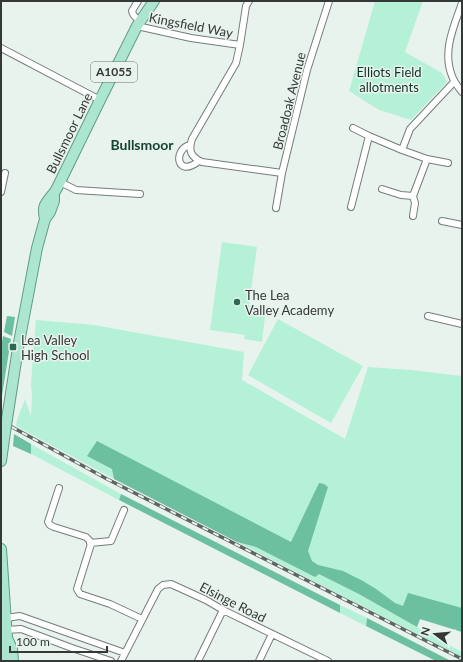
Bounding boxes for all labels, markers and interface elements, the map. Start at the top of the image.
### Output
street label: Kingsfield Way [148,9,234,41]
street label: Broadoak Avenue [269,50,309,152]
road number: A1055 [91,62,137,82]
park label: Elliots Field allotments [356,64,422,95]
street label: Bullsmoor Lane [43,90,95,176]
district label: Bullsmoor [110,136,174,153]
place label: The Lea Valley Academy [245,287,334,318]
marker: The Lea Valley Academy [232,297,242,307]
place label: Lea Valley High School [21,332,90,363]
marker: Lea Valley High School [8,342,18,352]
street label: Elsinge Road [197,578,269,626]
north arrow [415,614,455,654]
text: N [417,625,432,637]
scale bar [10,628,107,654]
text: 100 m [16,634,50,649]

